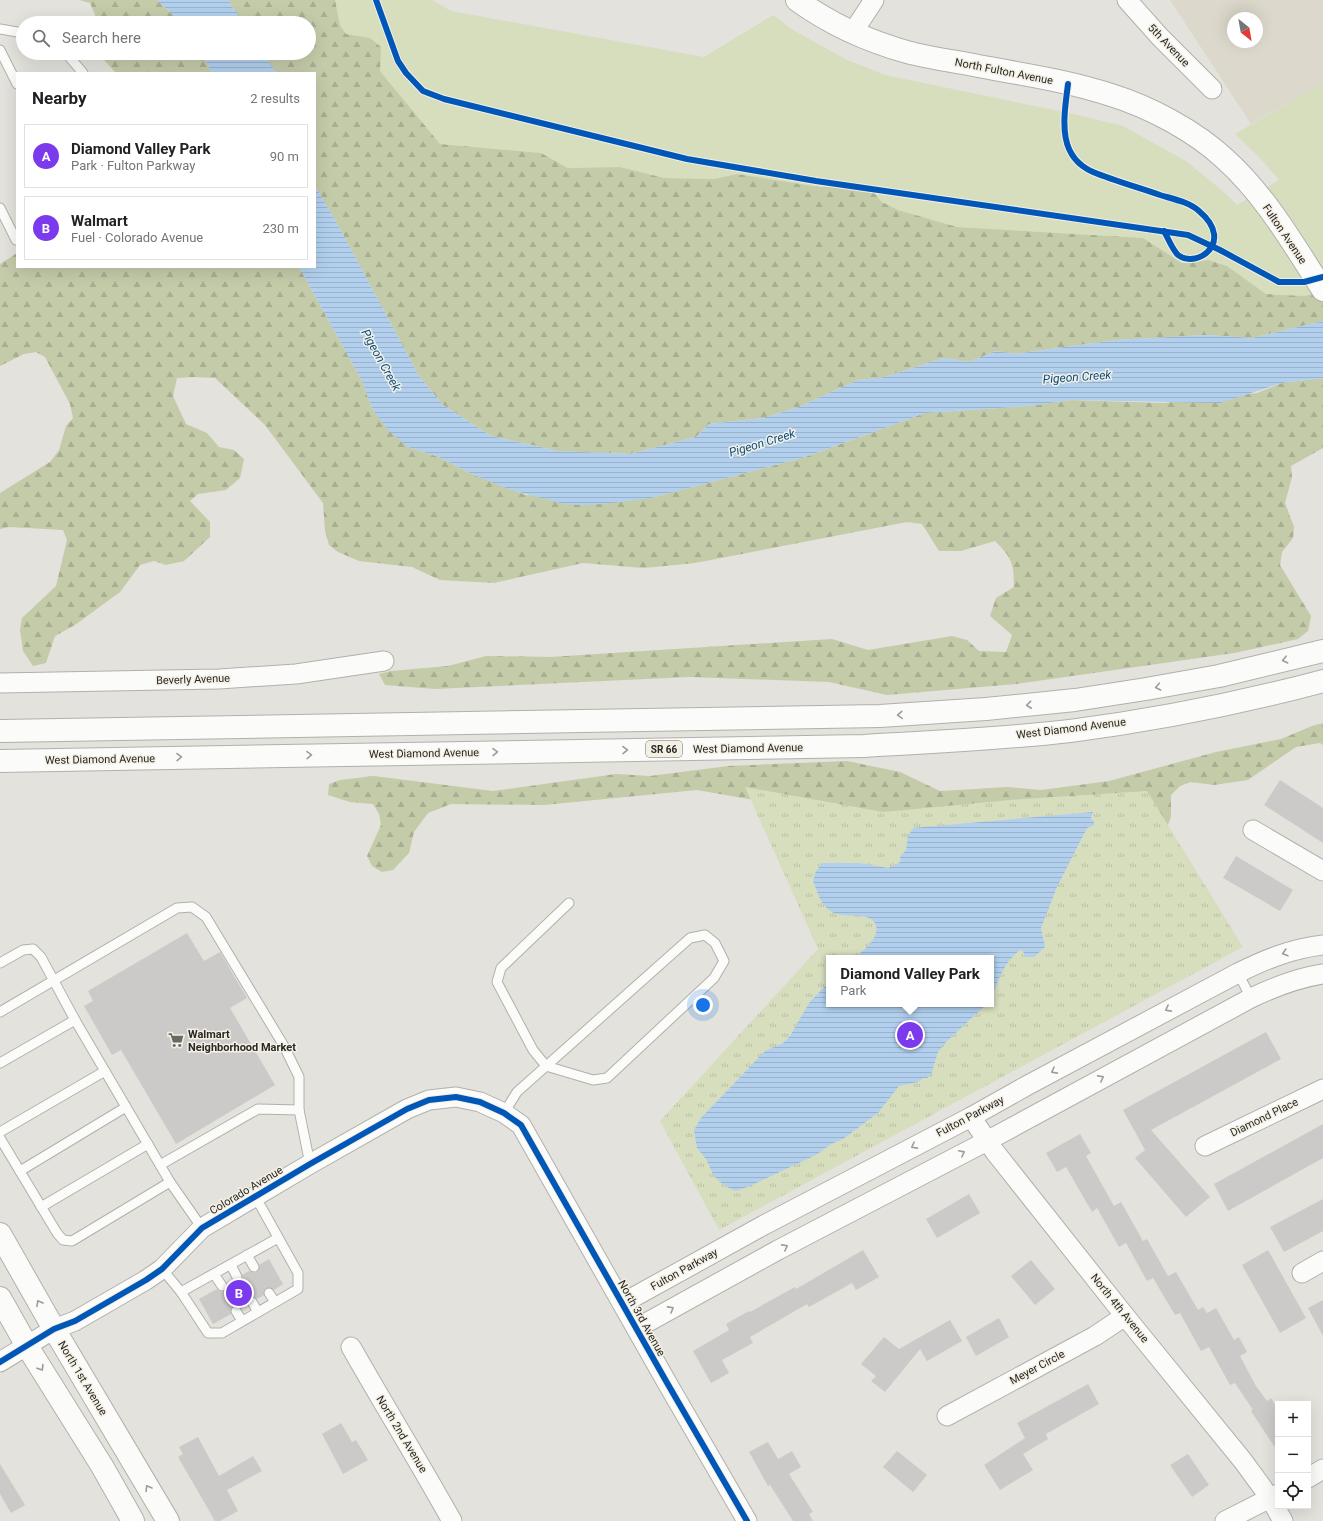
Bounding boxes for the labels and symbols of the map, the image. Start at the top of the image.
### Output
north arrow [1227,12,1263,48]
street label: 5th Avenue [1145,21,1192,70]
street label: North Fulton Avenue [954,56,1054,87]
street label: Fulton Avenue [1260,202,1309,267]
water label: Pigeon Creek [358,327,404,394]
water label: Pigeon Creek [1042,368,1113,386]
water label: Pigeon Creek [727,426,798,460]
one-way arrow [1282,656,1288,664]
street label: Beverly Avenue [156,672,230,687]
one-way arrow [1155,682,1161,691]
one-way arrow [1026,700,1032,709]
one-way arrow [897,711,903,719]
street label: West Diamond Avenue [1016,715,1127,742]
road number: SR 66 [646,741,682,757]
street label: West Diamond Avenue [693,741,803,756]
street label: West Diamond Avenue [369,746,479,761]
one-way arrow [622,746,628,754]
one-way arrow [492,748,498,756]
one-way arrow [306,751,312,760]
street label: West Diamond Avenue [45,752,155,767]
one-way arrow [176,753,182,761]
one-way arrow [1282,948,1289,957]
your location [693,995,713,1015]
one-way arrow [1165,1005,1172,1012]
pin: A [897,1020,923,1050]
place label: Walmart Neighborhood Market [188,1028,296,1054]
supermarket icon: Walmart Neighborhood Market [167,1031,185,1049]
one-way arrow [1050,1066,1058,1074]
one-way arrow [1097,1076,1104,1083]
street label: Fulton Parkway [934,1093,1007,1140]
street label: Diamond Place [1228,1095,1300,1140]
one-way arrow [911,1141,919,1148]
one-way arrow [958,1151,965,1158]
street label: Colorado Avenue [207,1163,285,1217]
one-way arrow [781,1244,788,1251]
street label: Fulton Parkway [648,1245,721,1293]
street label: North 4th Avenue [1088,1271,1152,1346]
pin: B [226,1278,252,1308]
street label: North 3rd Avenue [615,1278,668,1359]
one-way arrow [37,1300,44,1307]
one-way arrow [667,1306,674,1313]
street label: North 1st Avenue [55,1339,110,1418]
street label: Meyer Circle [1007,1347,1067,1387]
one-way arrow [36,1364,43,1371]
street label: North 2nd Avenue [373,1393,430,1475]
one-way arrow [145,1485,153,1492]

